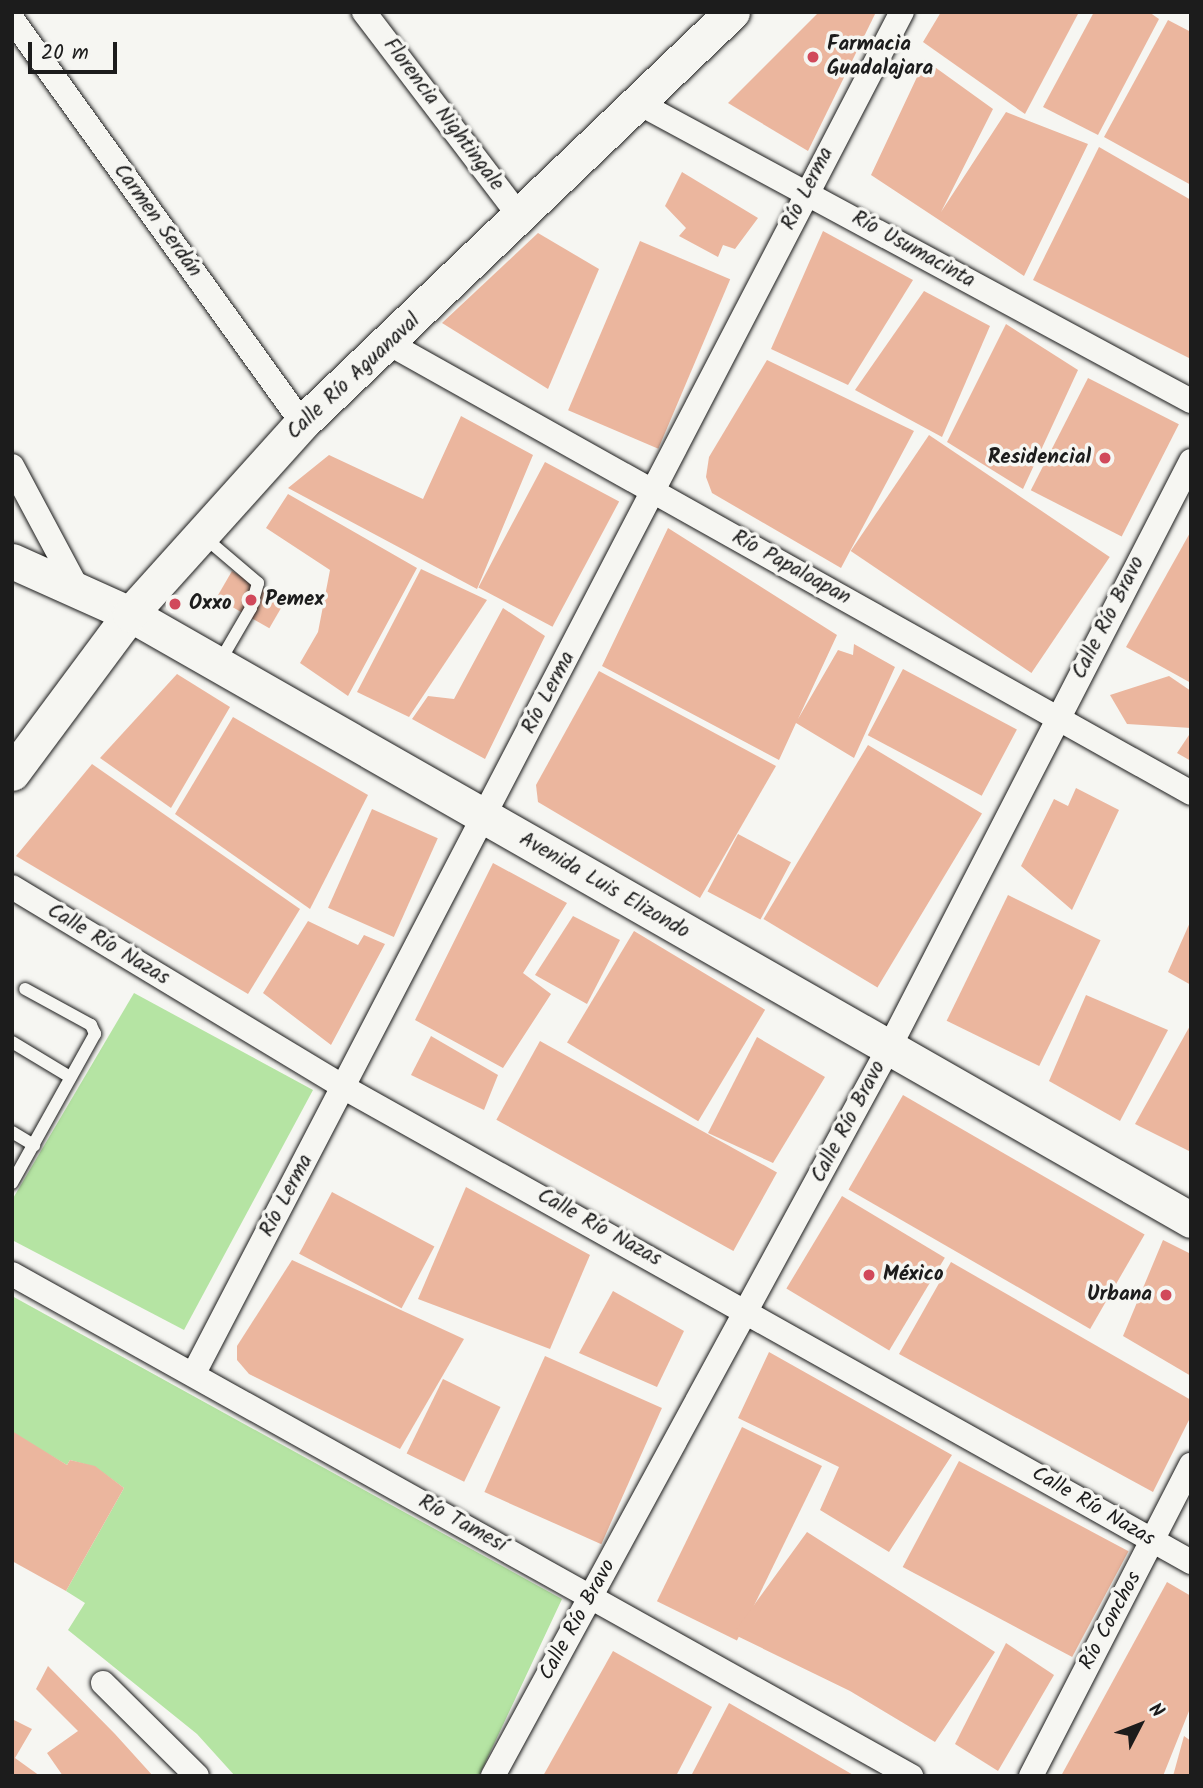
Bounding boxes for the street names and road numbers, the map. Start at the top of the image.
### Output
street label: Florencia Nightingale [377,34,509,196]
street label: Río Lerma [776,143,840,235]
street label: Carmen Serdán [107,159,207,283]
street label: Río Usumacinta [847,206,979,294]
street label: Calle Río Aguanaval [282,309,426,445]
street label: Río Papaloapan [727,525,855,611]
street label: Calle Río Bravo [1067,552,1151,684]
street label: Río Lerma [517,648,581,738]
street label: Avenida Luis Elizondo [514,827,694,945]
street label: Calle Río Nazas [42,899,174,991]
street label: Calle Río Bravo [806,1057,892,1187]
street label: Río Lerma [255,1151,319,1241]
street label: Calle Río Nazas [533,1184,665,1272]
street label: Calle Río Nazas [1027,1462,1159,1552]
street label: Río Tamesí [414,1490,510,1558]
street label: Calle Río Bravo [534,1555,622,1685]
street label: Río Conchos [1075,1568,1147,1674]

